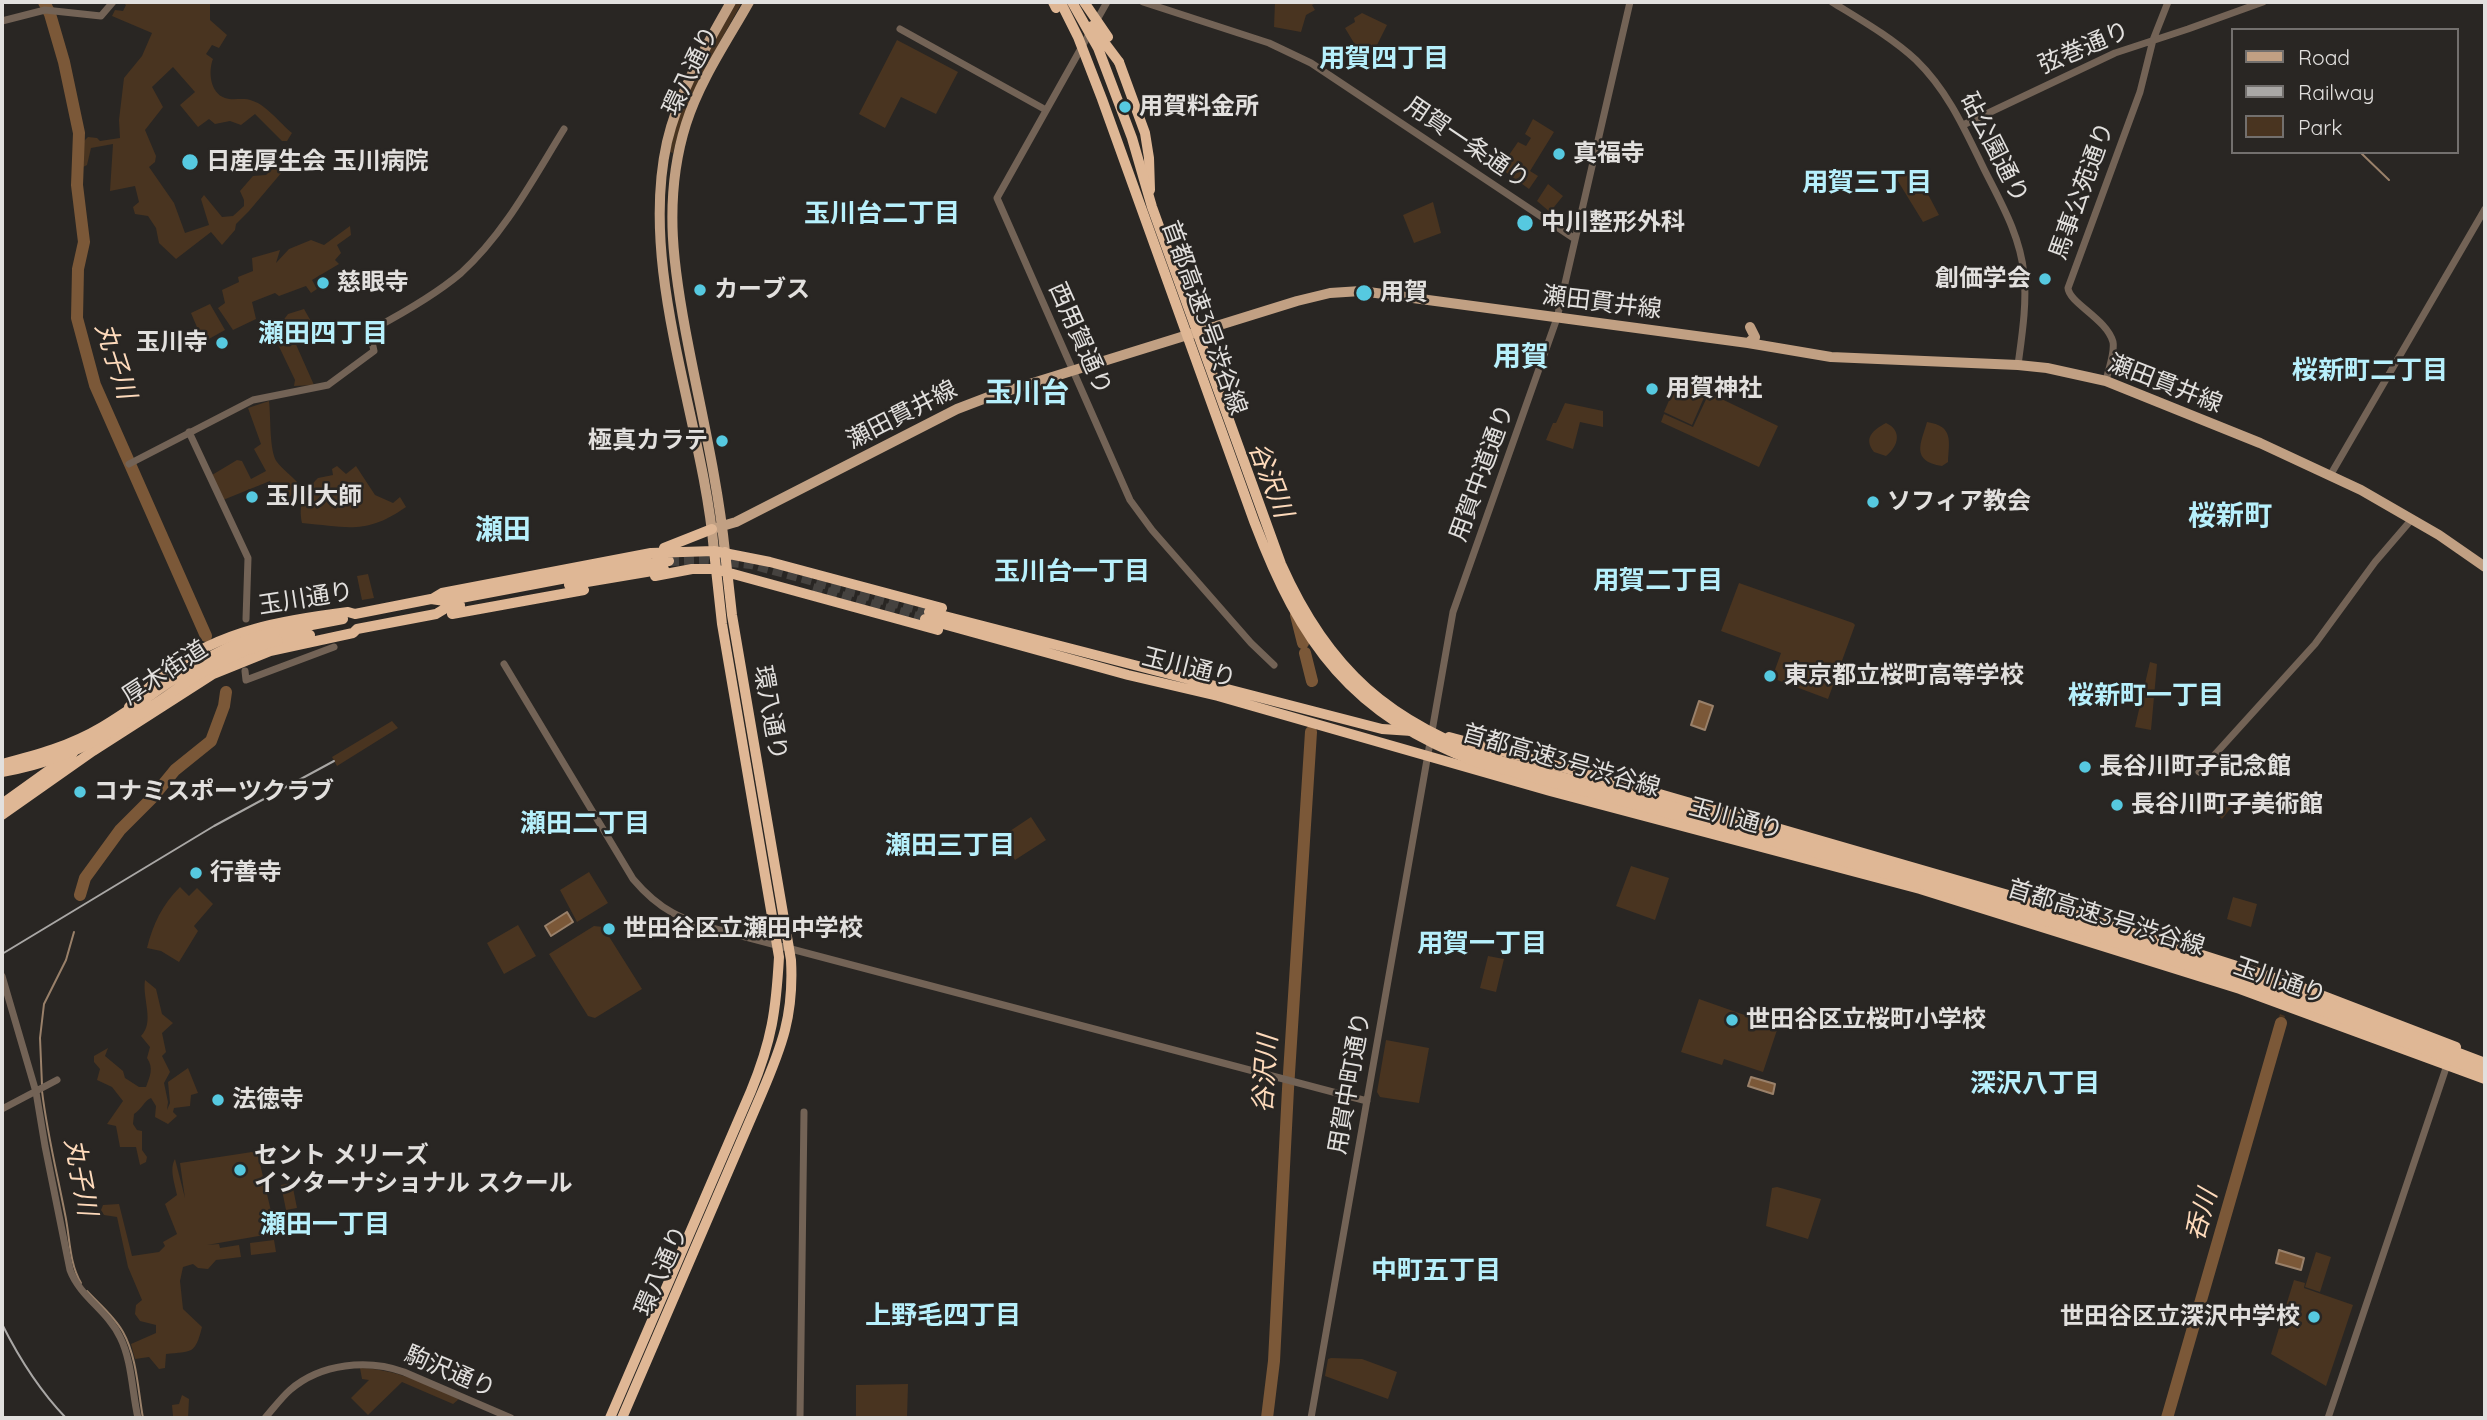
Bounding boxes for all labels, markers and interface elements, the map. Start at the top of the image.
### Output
street label: 弦巻通り [2034,16,2134,80]
street label: 環八通り [657,22,725,120]
legend [2232,28,2459,154]
district label: 用賀四丁目 [1319,43,1449,75]
text: Road [2298,44,2350,70]
text: Railway [2298,79,2374,105]
street label: 砧公園通り [1954,88,2034,208]
street label: 用賀一条通り [1399,91,1535,195]
place label: 用賀料金所 [1139,93,1259,121]
marker: 用賀料金所 [1117,99,1133,115]
text: Park [2298,114,2342,140]
street label: 馬事公苑通り [2044,118,2120,264]
place label: 真福寺 [1573,140,1645,168]
marker: 真福寺 [1551,146,1567,162]
place label: 日産厚生会 玉川病院 [206,148,429,176]
marker: 日産厚生会 玉川病院 [180,152,200,172]
district label: 用賀三丁目 [1802,167,1932,199]
district label: 玉川台二丁目 [804,198,960,230]
place label: 中川整形外科 [1541,209,1685,237]
marker: 中川整形外科 [1515,213,1535,233]
street label: 首都高速3号渋谷線 [1155,217,1253,419]
place label: 創価学会 [1935,265,2031,293]
place label: 慈眼寺 [337,269,409,297]
marker: 創価学会 [2037,271,2053,287]
marker: 慈眼寺 [315,275,331,291]
place label: カーブス [714,276,810,304]
street label: 西用賀通り [1042,278,1118,400]
place label: 用賀 [1380,279,1428,307]
street label: 瀬田貫井線 [1541,281,1663,325]
marker: カーブス [692,282,708,298]
marker: 用賀 [1354,283,1374,303]
district label: 瀬田四丁目 [258,318,388,350]
water label: 丸子川 [88,319,142,403]
place label: 玉川寺 [136,329,208,357]
marker: 玉川寺 [214,335,230,351]
district label: 用賀 [1493,341,1549,375]
street label: 瀬田貫井線 [2104,349,2226,419]
district label: 桜新町二丁目 [2292,355,2448,387]
street label: 瀬田貫井線 [842,375,962,455]
place label: 用賀神社 [1666,375,1762,403]
district label: 玉川台 [985,377,1069,411]
marker: 用賀神社 [1644,381,1660,397]
street label: 用賀中道通り [1444,400,1520,546]
place label: 極真カラテ [588,427,708,455]
marker: 極真カラテ [714,433,730,449]
water label: 谷沢川 [1241,438,1299,522]
place label: 玉川大師 [266,483,362,511]
place label: ソフィア教会 [1887,488,2031,516]
marker: 玉川大師 [244,489,260,505]
marker: ソフィア教会 [1865,494,1881,510]
district label: 桜新町 [2188,500,2272,534]
district label: 瀬田 [475,514,531,548]
district label: 玉川台一丁目 [994,556,1150,588]
district label: 用賀二丁目 [1593,565,1723,597]
street label: 玉川通り [256,577,356,621]
street label: 厚木街道 [117,635,213,711]
street label: 玉川通り [1139,642,1239,694]
place label: 東京都立桜町高等学校 [1784,662,2024,690]
street label: 環八通り [747,663,793,763]
marker: 東京都立桜町高等学校 [1762,668,1778,684]
district label: 桜新町一丁目 [2068,680,2224,712]
street label: 首都高速3号渋谷線 [1459,719,1663,803]
place label: 長谷川町子記念館 [2099,753,2291,781]
marker: 長谷川町子記念館 [2077,759,2093,775]
place label: コナミスポーツクラブ [94,778,334,806]
marker: コナミスポーツクラブ [72,784,88,800]
place label: 長谷川町子美術館 [2131,791,2323,819]
street label: 玉川通り [1686,793,1786,845]
marker: 長谷川町子美術館 [2109,797,2125,813]
district label: 瀬田二丁目 [520,808,650,840]
district label: 瀬田三丁目 [885,830,1015,862]
place label: 行善寺 [210,859,282,887]
marker: 行善寺 [188,865,204,881]
street label: 首都高速3号渋谷線 [2004,874,2208,962]
place label: 世田谷区立瀬田中学校 [623,915,863,943]
marker: 世田谷区立瀬田中学校 [601,921,617,937]
district label: 用賀一丁目 [1417,928,1547,960]
street label: 玉川通り [2230,952,2330,1010]
place label: 世田谷区立桜町小学校 [1746,1006,1986,1034]
street label: 用賀中町通り [1323,1010,1377,1156]
marker: 世田谷区立桜町小学校 [1724,1012,1740,1028]
water label: 谷沢川 [1248,1034,1284,1114]
district label: 深沢八丁目 [1970,1068,2100,1100]
place label: 法徳寺 [232,1086,304,1114]
marker: 法徳寺 [210,1092,226,1108]
water label: 丸子川 [57,1136,103,1218]
place label: セント メリーズ インターナショナル スクール [254,1142,573,1198]
marker: セント メリーズ インターナショナル スクール [232,1162,248,1178]
water label: 呑川 [2180,1186,2224,1244]
district label: 瀬田一丁目 [260,1209,390,1241]
street label: 環八通り [629,1221,695,1321]
district label: 中町五丁目 [1371,1255,1501,1287]
district label: 上野毛四丁目 [865,1300,1021,1332]
place label: 世田谷区立深沢中学校 [2060,1303,2300,1331]
marker: 世田谷区立深沢中学校 [2306,1309,2322,1325]
street label: 駒沢通り [400,1340,500,1404]

